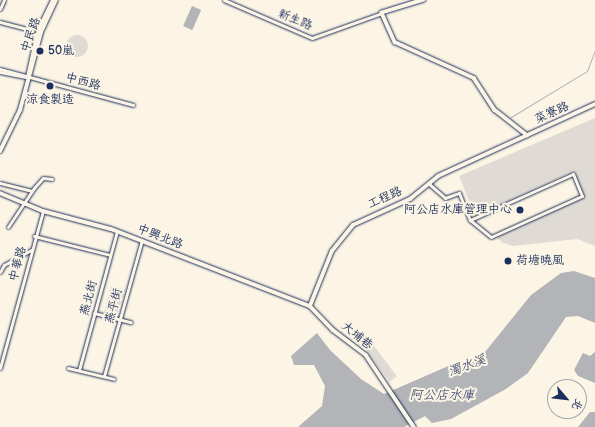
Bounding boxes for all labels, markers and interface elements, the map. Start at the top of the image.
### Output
street label: 新生路 [276,7,314,33]
street label: 中民路 [18,16,44,54]
place label: 50嵐 [48,44,74,58]
marker: 50嵐 [35,46,45,56]
street label: 中西路 [64,70,102,94]
marker: 涼食製造 [45,81,55,91]
place label: 涼食製造 [26,93,74,107]
street label: 菜寮路 [533,99,571,127]
street label: 工程路 [366,184,404,212]
place label: 阿公店水庫管理中心 [404,203,512,217]
marker: 阿公店水庫管理中心 [515,205,525,215]
street label: 中興北路 [135,222,185,252]
street label: 中華路 [6,245,30,283]
place label: 荷塘曉風 [516,254,564,268]
marker: 荷塘曉風 [503,256,513,266]
street label: 燕北街 [77,279,101,317]
street label: 燕平街 [102,287,126,325]
street label: 大埔巷 [338,319,376,353]
water label: 濁水溪 [446,352,488,380]
north arrow [547,379,587,419]
water label: 阿公店水庫 [410,387,474,403]
text: 北 [569,396,585,412]

